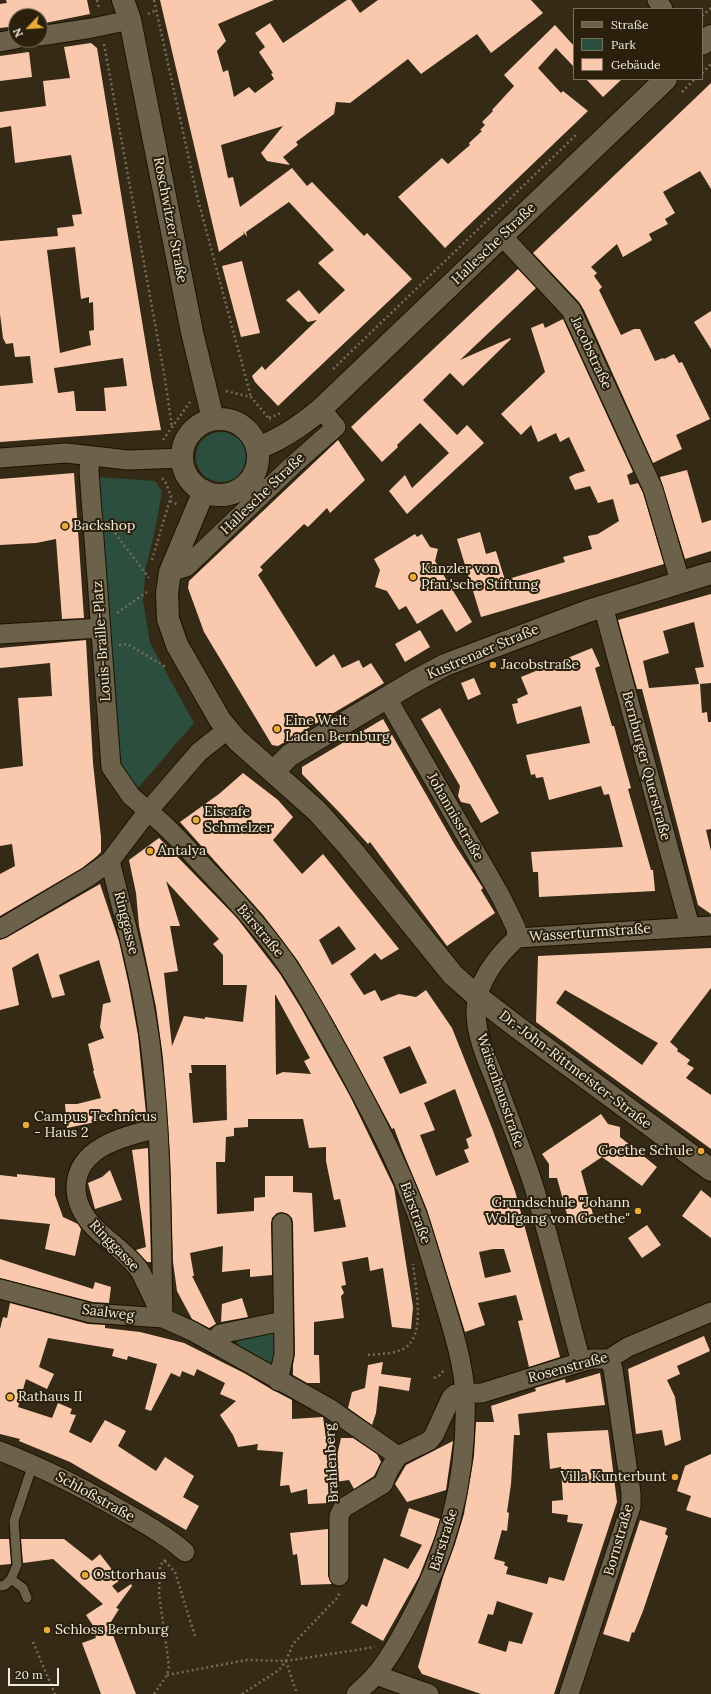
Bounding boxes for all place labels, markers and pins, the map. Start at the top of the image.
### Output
place label: Backshop [73,518,135,534]
marker: Backshop [60,521,70,531]
place label: Kanzler von Pfau'sche Stiftung [421,561,538,594]
marker: Kanzler von Pfau'sche Stiftung [408,572,418,582]
place label: Jacobstraße [501,657,579,673]
marker: Jacobstraße [488,660,498,670]
place label: Eine Welt Laden Bernburg [285,713,390,746]
marker: Eine Welt Laden Bernburg [272,724,282,734]
place label: Eiscafe Schmelzer [204,804,272,836]
marker: Eiscafe Schmelzer [191,815,201,825]
place label: Antalya [158,843,206,859]
marker: Antalya [145,846,155,856]
place label: Campus Technicus - Haus 2 [34,1109,157,1142]
marker: Campus Technicus - Haus 2 [21,1120,31,1130]
place label: Goethe Schule [598,1143,693,1159]
marker: Goethe Schule [696,1146,706,1156]
place label: Grundschule "Johann Wolfgang von Goethe" [485,1195,630,1228]
marker: Grundschule "Johann Wolfgang von Goethe" [633,1206,643,1216]
place label: Rathaus II [18,1389,83,1405]
marker: Rathaus II [5,1392,15,1402]
place label: Villa Kunterbunt [560,1469,667,1485]
marker: Villa Kunterbunt [670,1472,680,1482]
place label: Osttorhaus [93,1567,166,1583]
marker: Osttorhaus [80,1570,90,1580]
place label: Schloss Bernburg [55,1622,169,1638]
marker: Schloss Bernburg [42,1625,52,1635]

